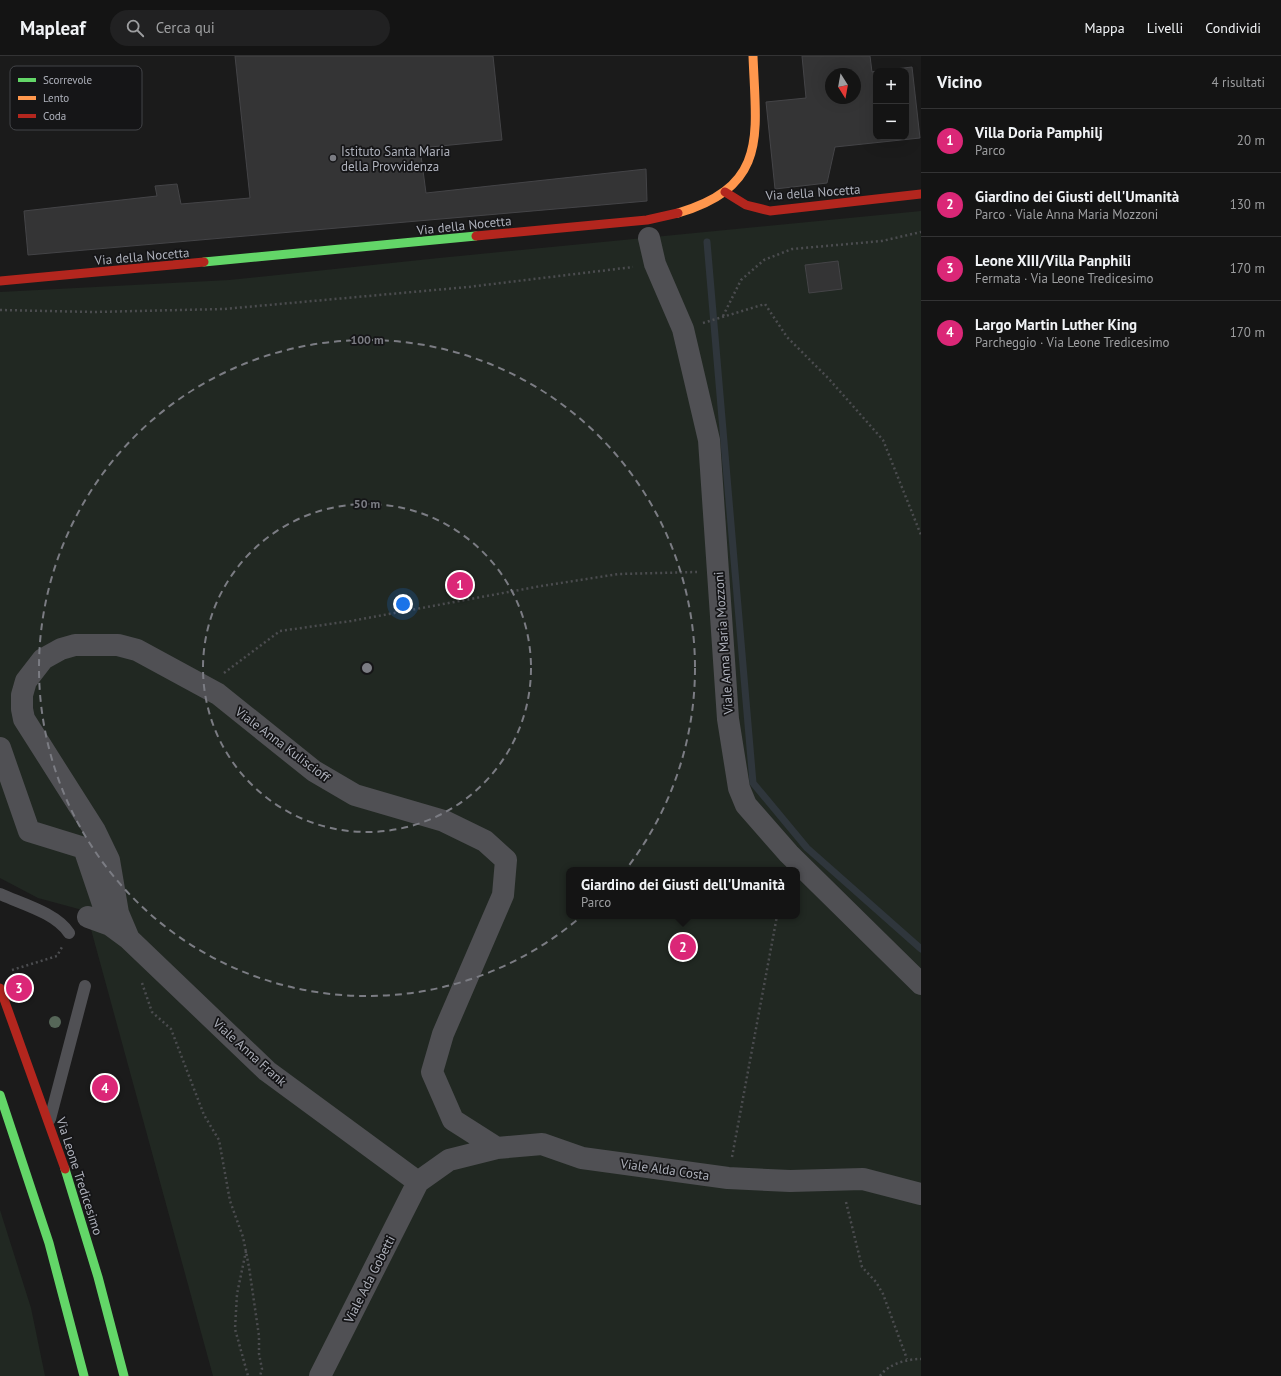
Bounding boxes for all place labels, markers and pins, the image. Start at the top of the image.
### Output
place label: Istituto Santa Maria della Provvidenza [341,143,450,175]
marker: Istituto Santa Maria della Provvidenza [328,153,338,163]
pin: 1 [447,570,473,600]
centre of rings [360,661,374,675]
pin: 2 [670,932,696,962]
pin: 3 [6,973,32,1003]
pin: 4 [92,1073,118,1103]

